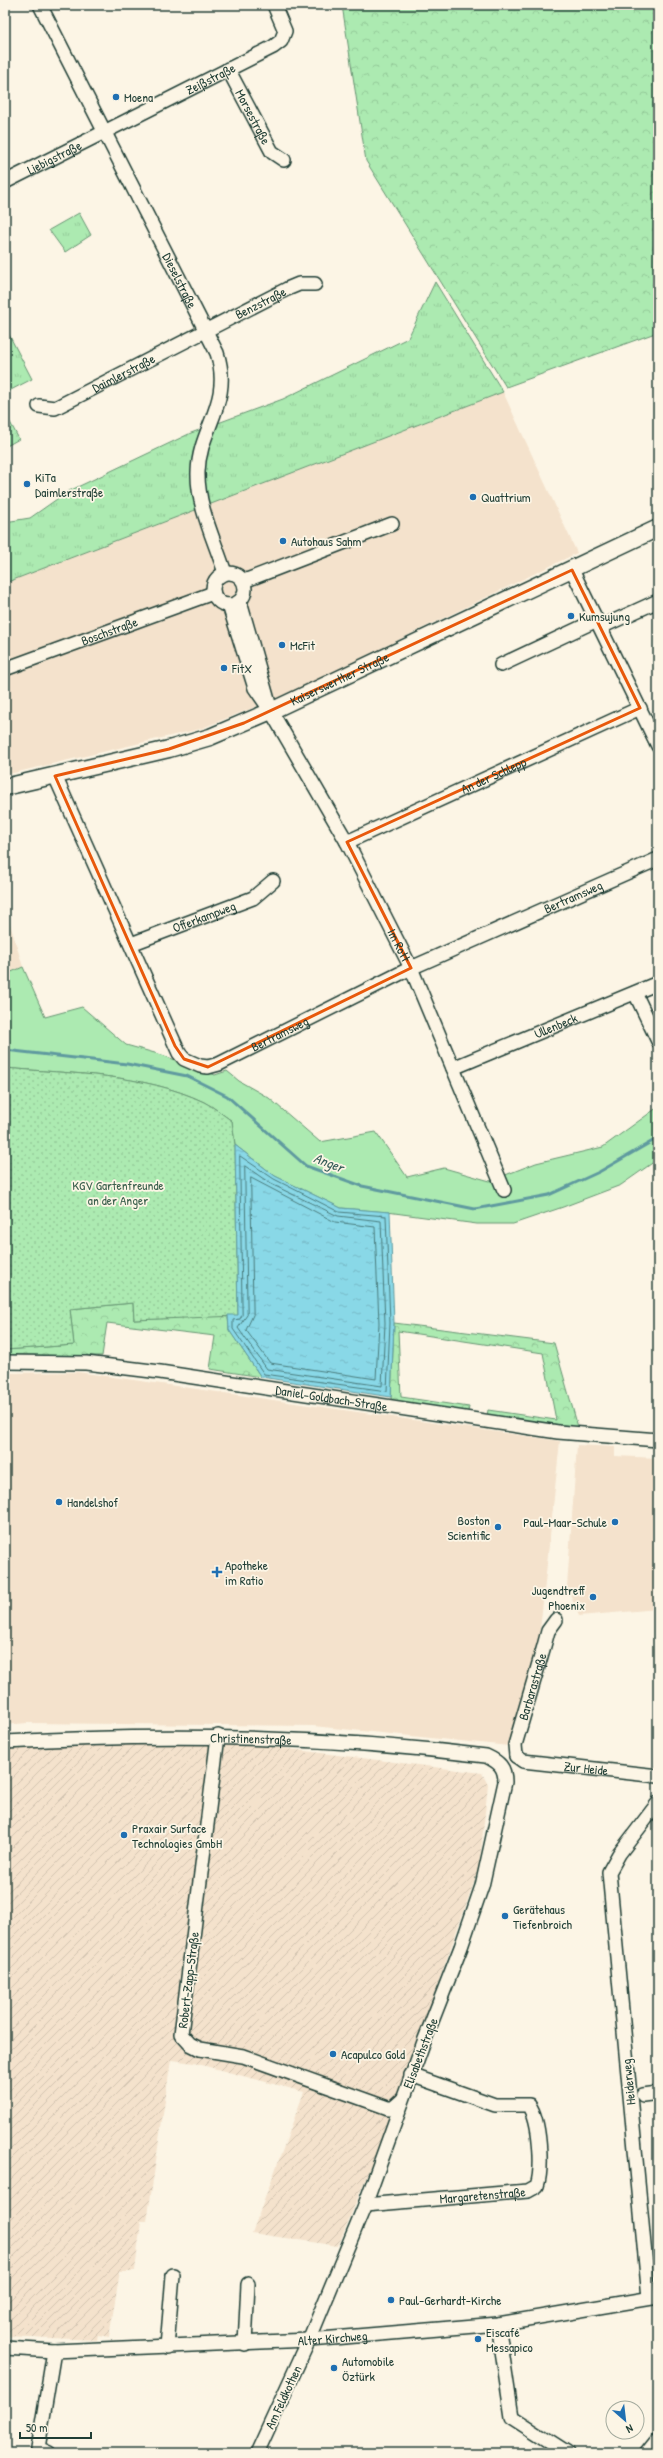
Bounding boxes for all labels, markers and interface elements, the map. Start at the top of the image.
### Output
street label: Zeißstraße [183,59,238,99]
street label: Morsestraße [231,86,275,147]
place label: Moena [124,88,153,106]
marker: Moena [111,92,121,102]
street label: Liebigstraße [24,136,84,179]
street label: Dieselstraße [159,250,202,311]
street label: Benzstraße [232,282,289,323]
street label: Daimlerstraße [89,349,158,397]
place label: KiTa Daimlerstraße [35,468,103,501]
marker: KiTa Daimlerstraße [22,479,32,489]
place label: Quattrium [481,488,531,506]
marker: Quattrium [468,492,478,502]
place label: Autohaus Sahm [291,532,362,550]
marker: Autohaus Sahm [278,536,288,546]
place label: Kumsujung [579,607,630,625]
marker: Kumsujung [566,611,576,621]
street label: Boschstraße [78,612,140,649]
place label: McFit [290,636,316,654]
marker: McFit [277,640,287,650]
street label: Kaiserswerther Straße [287,648,392,710]
place label: FitX [231,659,252,677]
marker: FitX [219,663,229,673]
street label: An der Schlepp [458,752,529,798]
street label: Bertramsweg [541,876,605,917]
street label: Offerkampweg [170,896,238,937]
street label: Im Rott [383,925,416,965]
street label: Ullenbeck [531,1008,580,1042]
street label: Bertramsweg [248,1012,312,1056]
water label: Anger [311,1148,348,1178]
park label: KGV Gartenfreunde an der Anger [72,1176,164,1209]
street label: Daniel-Goldbach-Straße [274,1381,389,1415]
place label: Handelshof [67,1493,118,1511]
marker: Handelshof [54,1497,64,1507]
place label: Boston Scientific [447,1511,490,1544]
place label: Paul-Maar-Schule [523,1513,607,1531]
marker: Paul-Maar-Schule [610,1517,620,1527]
marker: Boston Scientific [493,1522,503,1532]
place label: Apotheke im Ratio [225,1556,268,1589]
marker: Apotheke im Ratio [212,1567,222,1577]
place label: Jugendtreff Phoenix [532,1581,585,1614]
marker: Jugendtreff Phoenix [588,1592,598,1602]
street label: Barbarastraße [514,1651,550,1722]
street label: Christinenstraße [210,1728,292,1749]
street label: Zur Heide [563,1757,609,1779]
place label: Praxair Surface Technologies GmbH [132,1819,222,1852]
marker: Praxair Surface Technologies GmbH [119,1830,129,1840]
place label: Gerätehaus Tiefenbroich [513,1900,572,1933]
marker: Gerätehaus Tiefenbroich [500,1911,510,1921]
street label: Robert-Zapp-Straße [173,1931,203,2029]
street label: Elisabethstraße [398,2015,442,2091]
place label: Acapulco Gold [341,2045,405,2063]
marker: Acapulco Gold [328,2049,338,2059]
street label: Heiderweg [617,2058,639,2106]
street label: Margaretenstraße [439,2182,526,2208]
place label: Paul-Gerhardt-Kirche [399,2291,501,2309]
marker: Paul-Gerhardt-Kirche [386,2295,396,2305]
place label: Eiscafé Messapico [486,2323,533,2356]
street label: Alter Kirchweg [297,2326,368,2349]
marker: Eiscafé Messapico [473,2334,483,2344]
place label: Automobile Öztürk [342,2352,394,2385]
street label: Am Feldkothen [260,2362,306,2432]
marker: Automobile Öztürk [329,2363,339,2373]
north arrow [605,2400,645,2440]
scale bar [20,2414,91,2440]
text: 50 m [26,2419,47,2436]
text: N [624,2421,636,2436]

